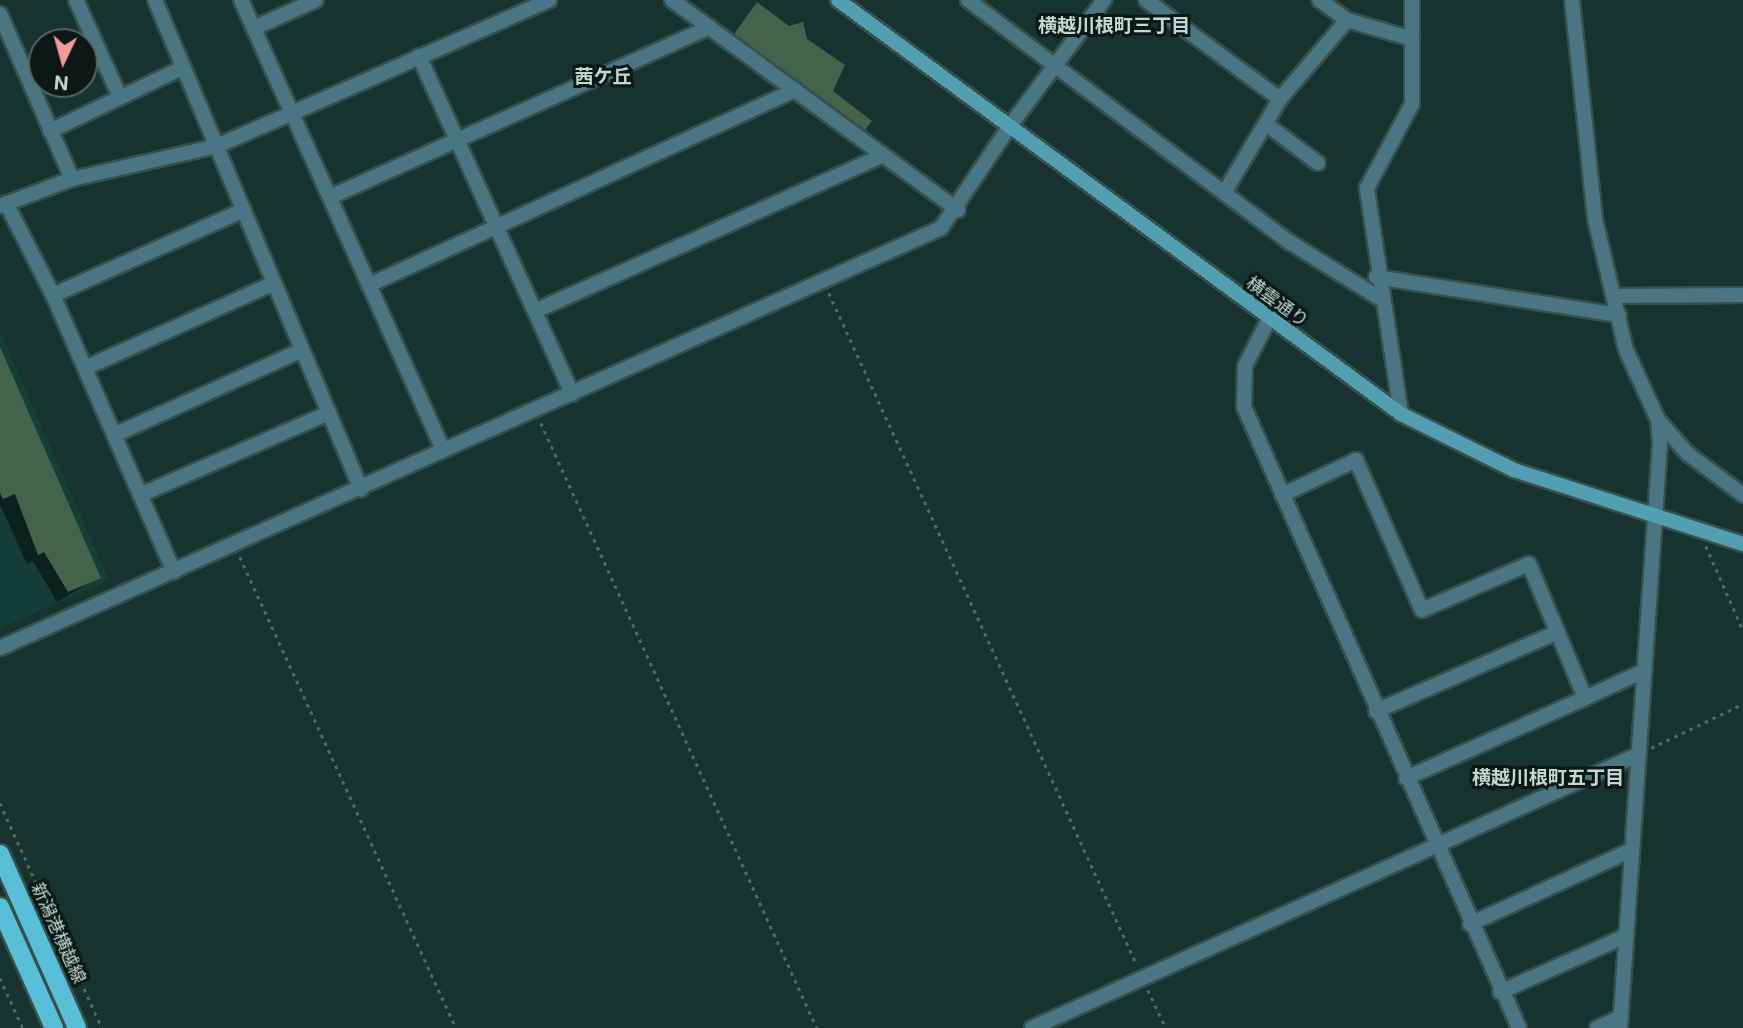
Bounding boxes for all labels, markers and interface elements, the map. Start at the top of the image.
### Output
district label: 横越川根町三丁目 [1038,15,1190,37]
north arrow [28,28,98,98]
district label: 茜ケ丘 [575,66,631,88]
text: N [53,70,70,95]
street label: 横雲通り [1242,272,1312,332]
district label: 横越川根町五丁目 [1472,767,1624,789]
street label: 新潟港横越線 [26,879,90,987]

